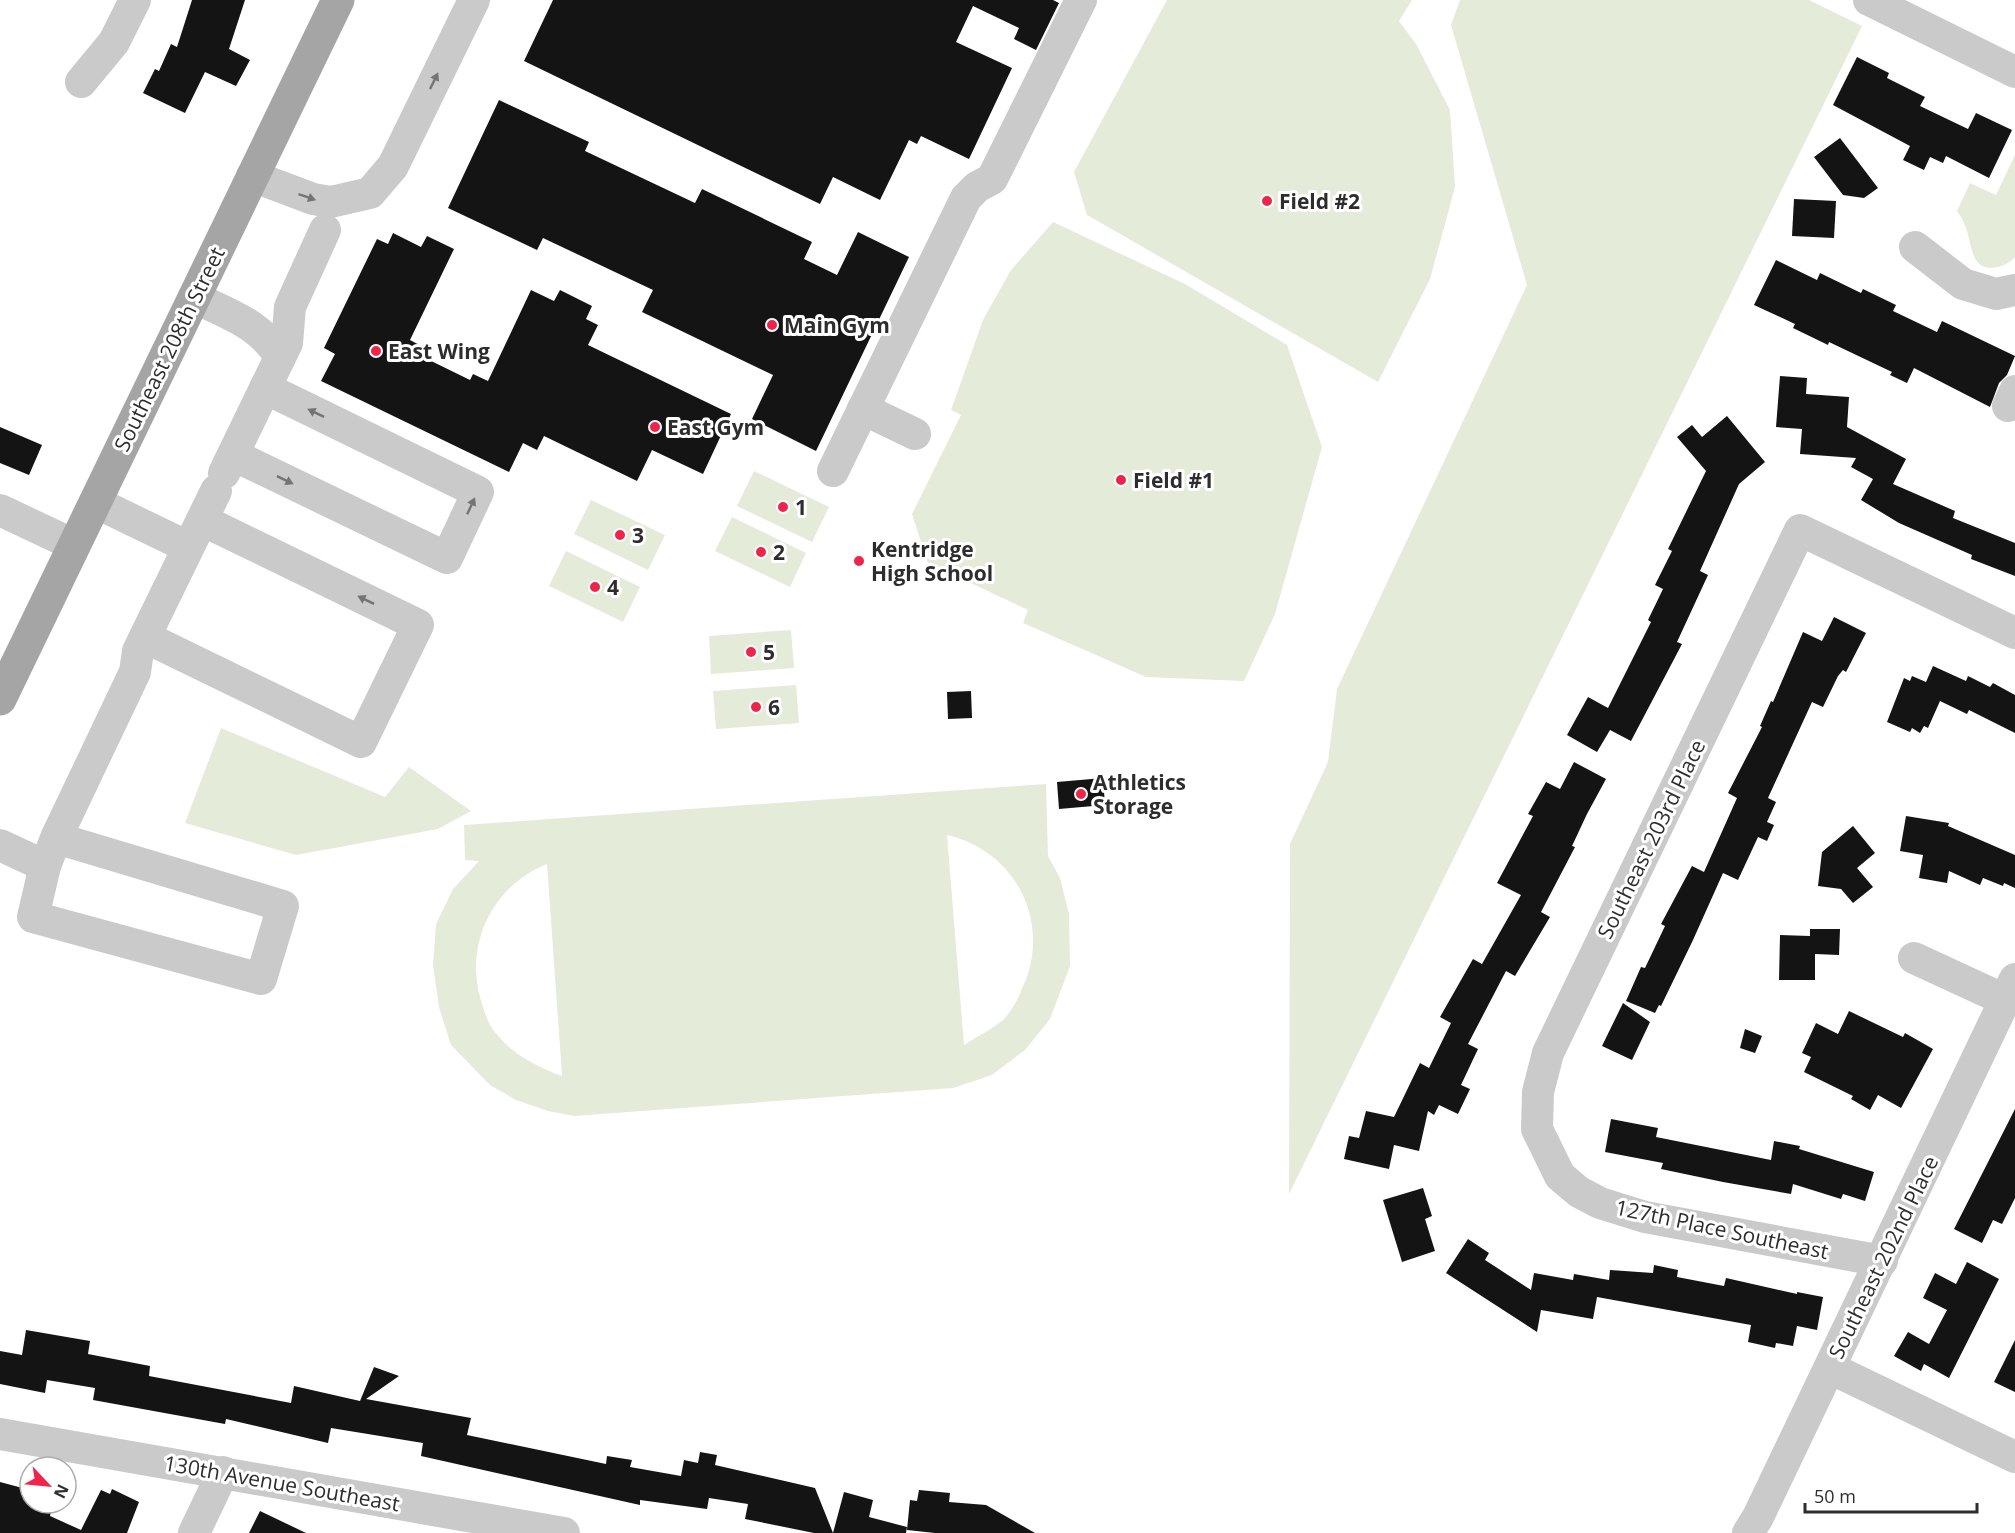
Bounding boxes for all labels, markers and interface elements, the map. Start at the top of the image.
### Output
one-way arrow [430,73,439,90]
place label: Field #2 [1279,187,1360,215]
one-way arrow [298,192,316,202]
marker: Field #2 [1260,194,1274,208]
street label: Southeast 208th Street [107,242,231,456]
place label: Main Gym [784,311,890,339]
marker: Main Gym [765,318,779,332]
place label: East Wing [388,337,490,365]
marker: East Wing [369,344,383,358]
one-way arrow [307,408,324,417]
place label: East Gym [667,413,764,441]
marker: East Gym [648,420,662,434]
place label: Field #1 [1133,466,1214,494]
marker: Field #1 [1114,473,1128,487]
one-way arrow [277,476,294,485]
place label: 1 [795,493,807,521]
one-way arrow [467,497,476,514]
marker: 1 [776,500,790,514]
place label: 3 [632,521,644,549]
marker: 3 [613,528,627,542]
place label: Kentridge High School [871,535,993,587]
place label: 2 [773,538,785,566]
marker: 2 [754,545,768,559]
marker: Kentridge High School [852,554,866,568]
place label: 4 [607,573,619,601]
marker: 4 [588,580,602,594]
one-way arrow [357,595,374,604]
place label: 5 [763,638,775,666]
marker: 5 [744,645,758,659]
place label: 6 [768,693,780,721]
marker: 6 [749,700,763,714]
street label: Southeast 203rd Place [1591,735,1711,943]
place label: Athletics Storage [1093,768,1186,820]
marker: Athletics Storage [1074,787,1088,801]
street label: Southeast 202nd Place [1822,1151,1944,1363]
street label: 127th Place Southeast [1613,1193,1831,1265]
street label: 130th Avenue Southeast [162,1448,402,1518]
north arrow [18,1455,78,1515]
scale bar [1805,1476,1978,1514]
text: N [49,1481,74,1502]
text: 50 m [1814,1484,1856,1508]

